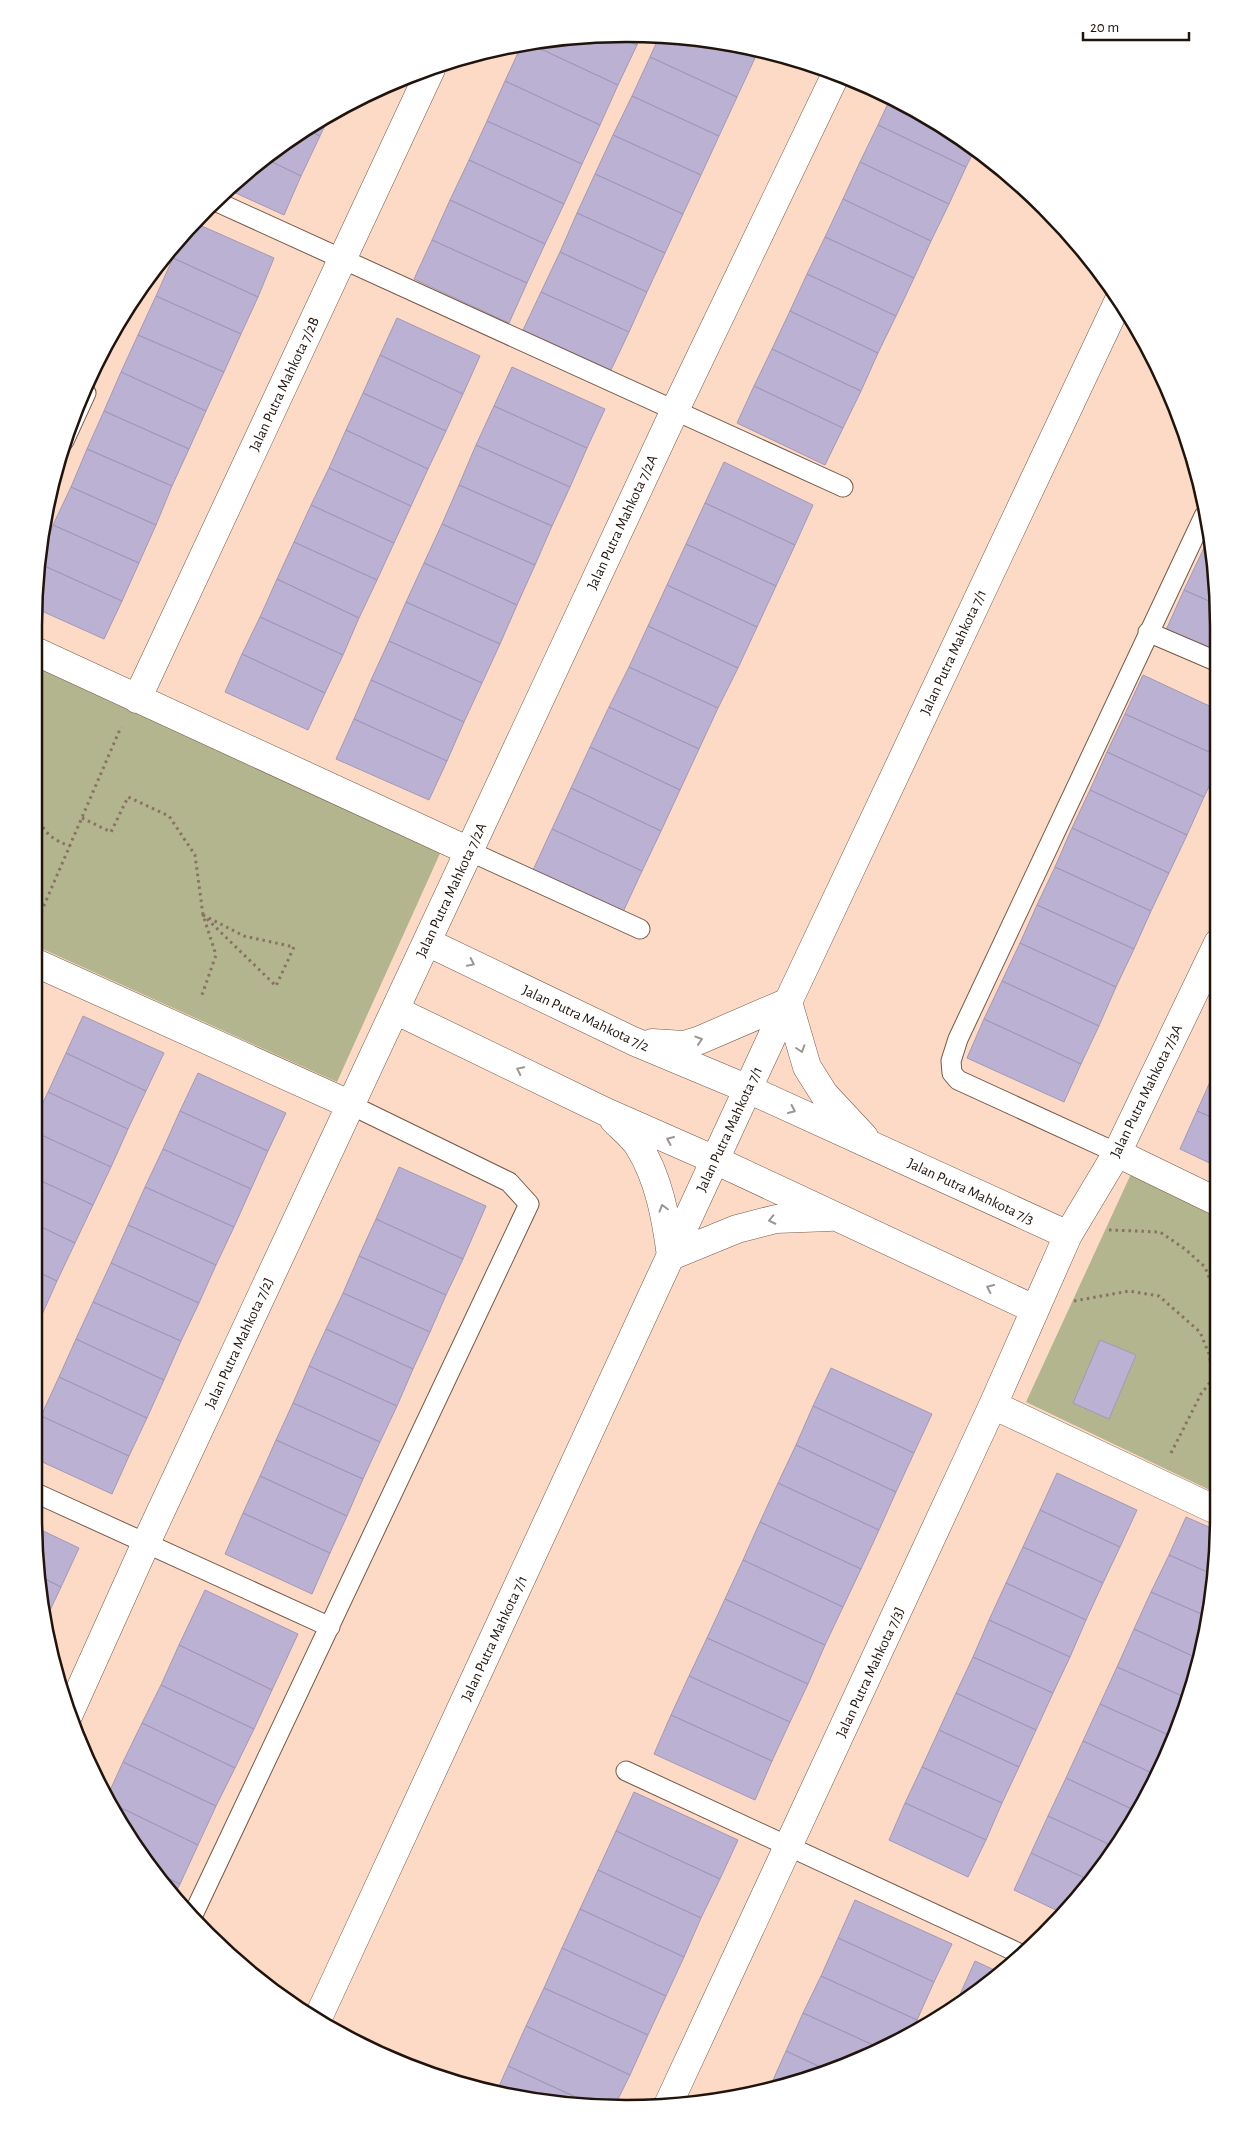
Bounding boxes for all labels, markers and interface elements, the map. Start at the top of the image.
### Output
scale bar [1083,10,1189,42]
text: 20 m [1090,20,1119,35]
street label: Jalan Putra Mahkota 7/2B [247,315,322,454]
street label: Jalan Putra Mahkota 7/2A [585,452,660,592]
street label: Jalan Putra Mahkota 7/1 [918,587,989,717]
street label: Jalan Putra Mahkota 7/2A [414,820,489,960]
one-way arrow [466,957,475,967]
street label: Jalan Putra Mahkota 7/2 [520,982,652,1054]
street label: Jalan Putra Mahkota 7/3A [1108,1022,1185,1160]
one-way arrow [694,1036,702,1046]
one-way arrow [795,1044,805,1052]
street label: Jalan Putra Mahkota 7/1 [694,1064,765,1194]
one-way arrow [516,1066,525,1076]
one-way arrow [787,1103,796,1114]
one-way arrow [666,1136,675,1147]
street label: Jalan Putra Mahkota 7/3 [905,1156,1036,1227]
one-way arrow [658,1204,668,1212]
one-way arrow [767,1214,776,1225]
street label: Jalan Putra Mahkota 7/2J [202,1275,276,1411]
one-way arrow [986,1284,995,1295]
street label: Jalan Putra Mahkota 7/1 [459,1573,530,1703]
street label: Jalan Putra Mahkota 7/3J [834,1605,907,1740]

